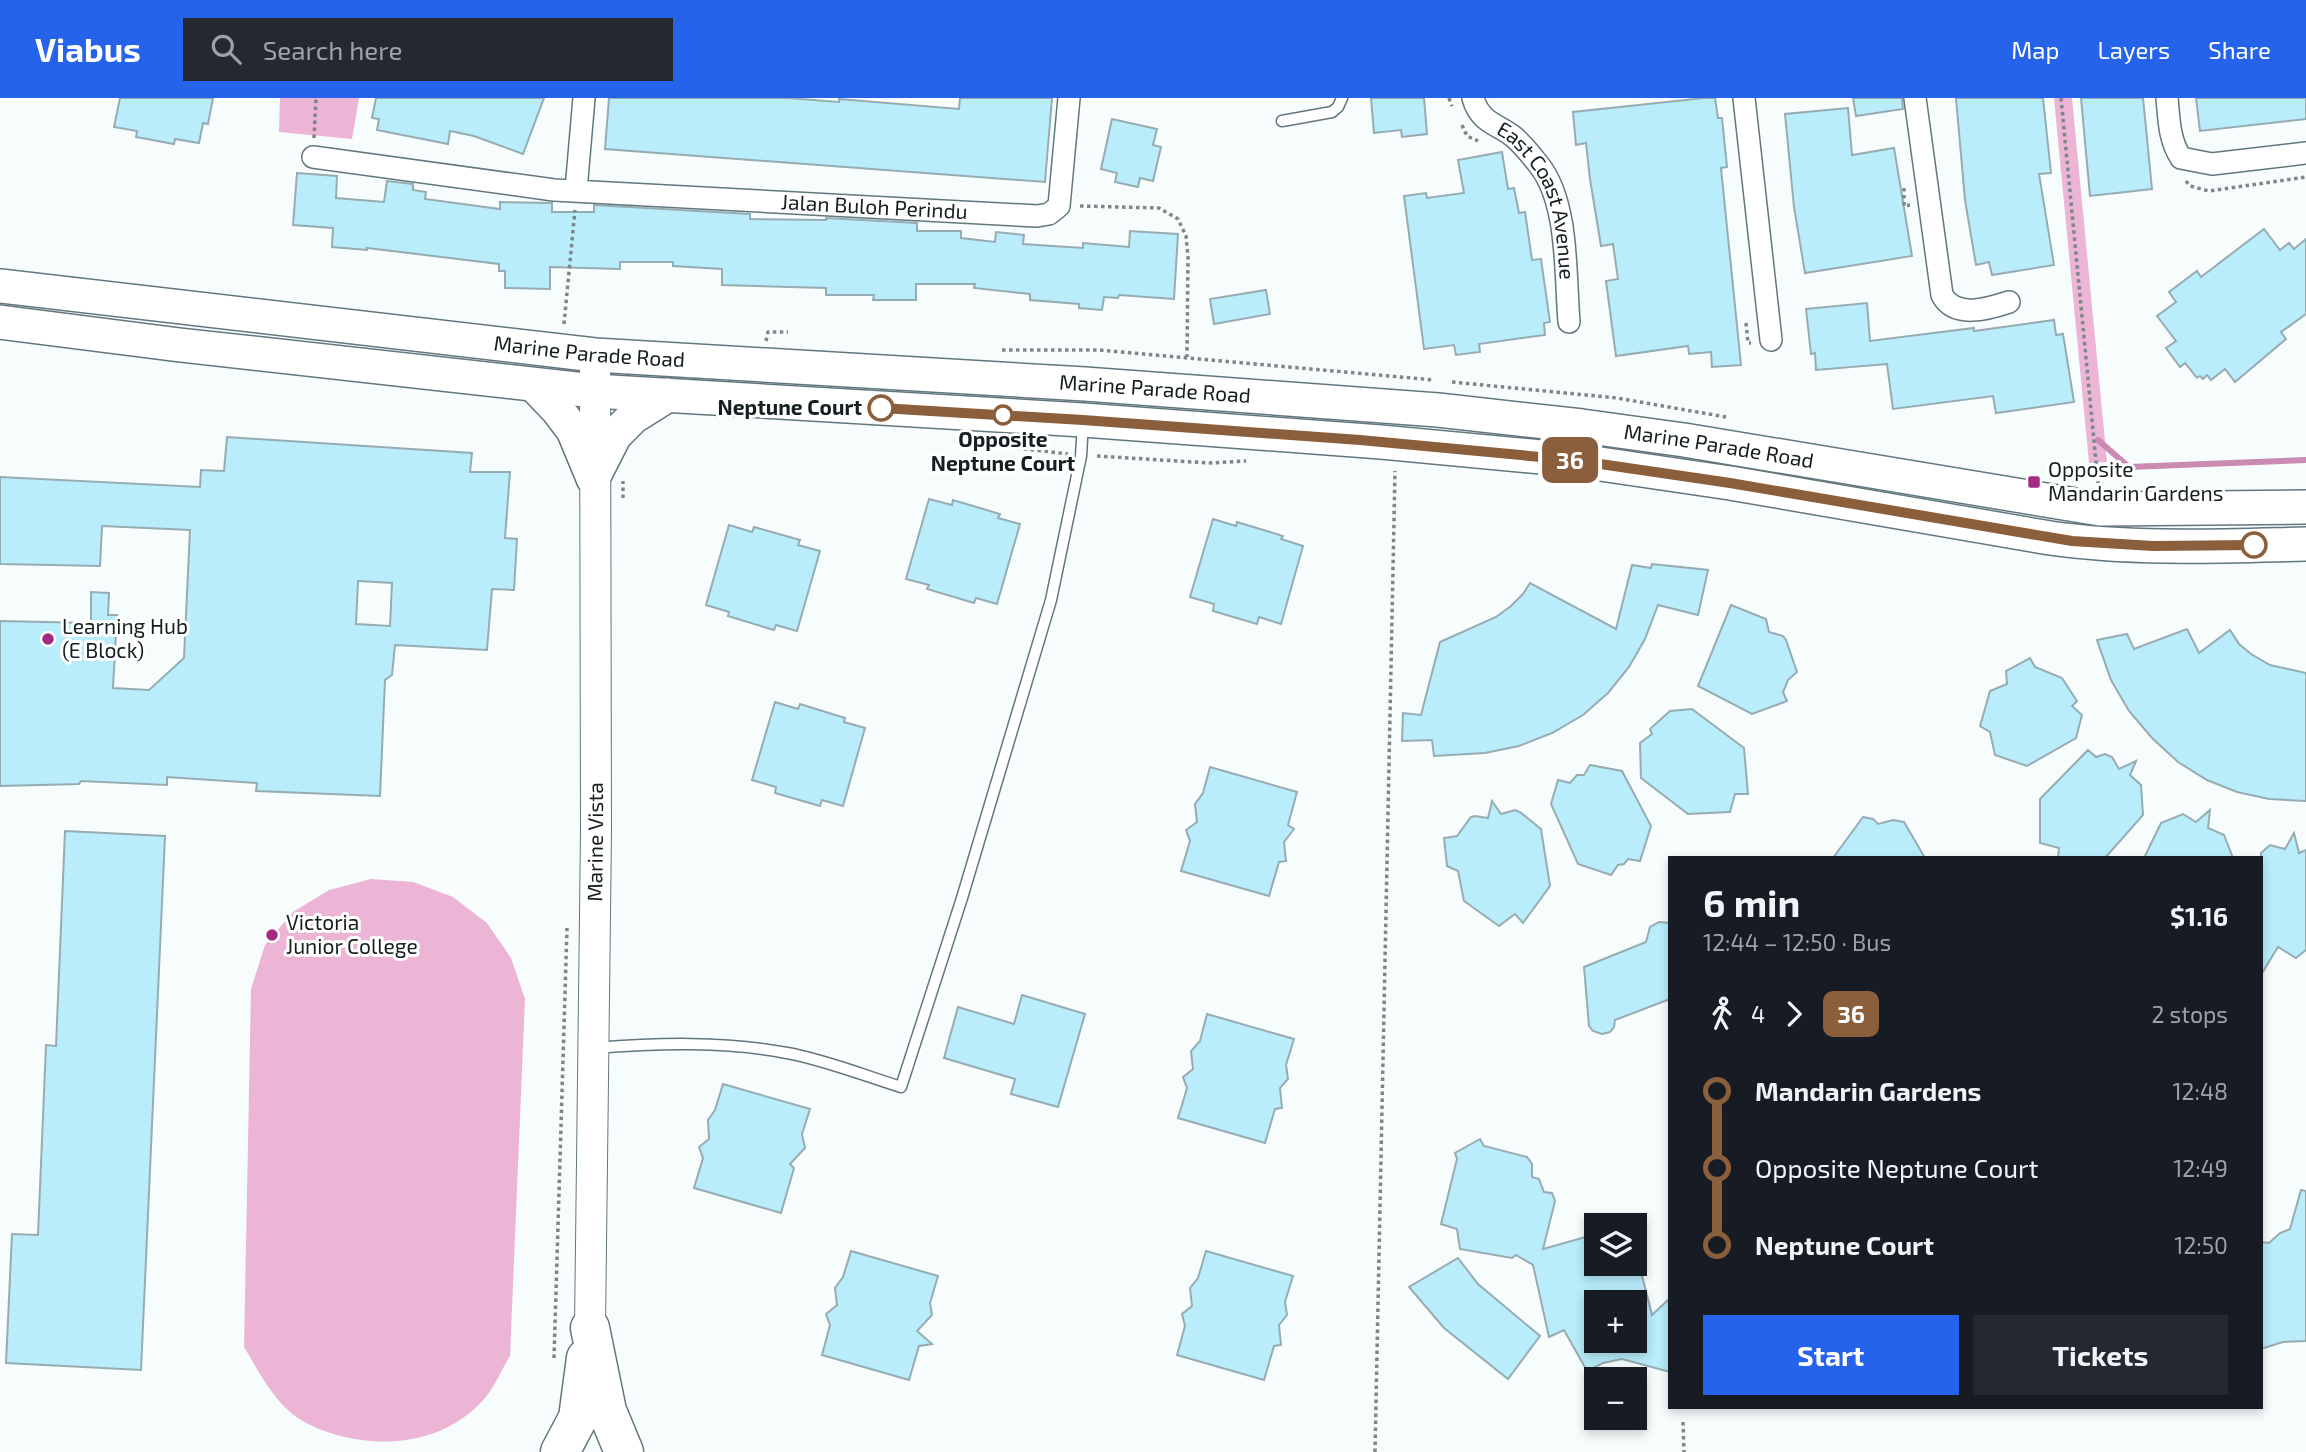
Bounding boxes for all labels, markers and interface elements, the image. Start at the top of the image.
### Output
search box [183,18,673,81]
text: Viabus [35,29,141,69]
icon: search [207,30,245,68]
text: Search here [263,34,402,65]
text: Map [2011,35,2059,64]
text: Layers [2097,35,2170,64]
text: Share [2208,35,2271,64]
street label: East Coast Avenue [1493,115,1581,280]
street label: Jalan Buloh Perindu [780,188,968,223]
street label: Marine Parade Road [492,329,686,371]
street label: Marine Parade Road [1059,368,1252,407]
place label: Neptune Court [718,394,862,419]
marker: Neptune Court [868,395,894,421]
marker: Opposite Neptune Court [993,405,1013,425]
street label: Marine Parade Road [1622,418,1816,472]
place label: Opposite Neptune Court [931,426,1076,475]
line badge: 36 [1538,437,1602,483]
text: 36 [1556,445,1584,474]
place label: Opposite Mandarin Gardens [2048,456,2223,505]
marker: Opposite Mandarin Gardens [2026,474,2042,490]
unlabelled marker [2241,532,2267,558]
place label: Learning Hub (E Block) [62,613,188,662]
marker: Learning Hub (E Block) [40,631,56,647]
street label: Marine Vista [581,782,607,902]
text: 6 min [1703,879,1800,925]
text: $1.16 [2170,900,2228,931]
place label: Victoria Junior College [286,909,418,958]
marker: Victoria Junior College [264,927,280,943]
text: 12:44 – 12:50 · Bus [1703,928,1891,956]
icon: walk [1703,995,1741,1033]
icon: forward [1775,995,1813,1033]
text: 36 [1837,999,1865,1028]
text: 4 [1751,1000,1765,1028]
text: 2 stops [2151,1000,2228,1028]
text: Mandarin Gardens [1755,1075,1981,1106]
text: 12:48 [2172,1077,2228,1105]
text: Opposite Neptune Court [1755,1152,2038,1183]
text: 12:49 [2173,1154,2228,1182]
map controls [1584,1213,1647,1430]
button: layers [1584,1213,1647,1276]
text: Neptune Court [1755,1229,1934,1260]
text: 12:50 [2174,1231,2228,1259]
button: + [1584,1290,1647,1353]
button: Start [1703,1315,1959,1395]
button: Tickets [1973,1315,2228,1395]
button: − [1584,1367,1647,1430]

